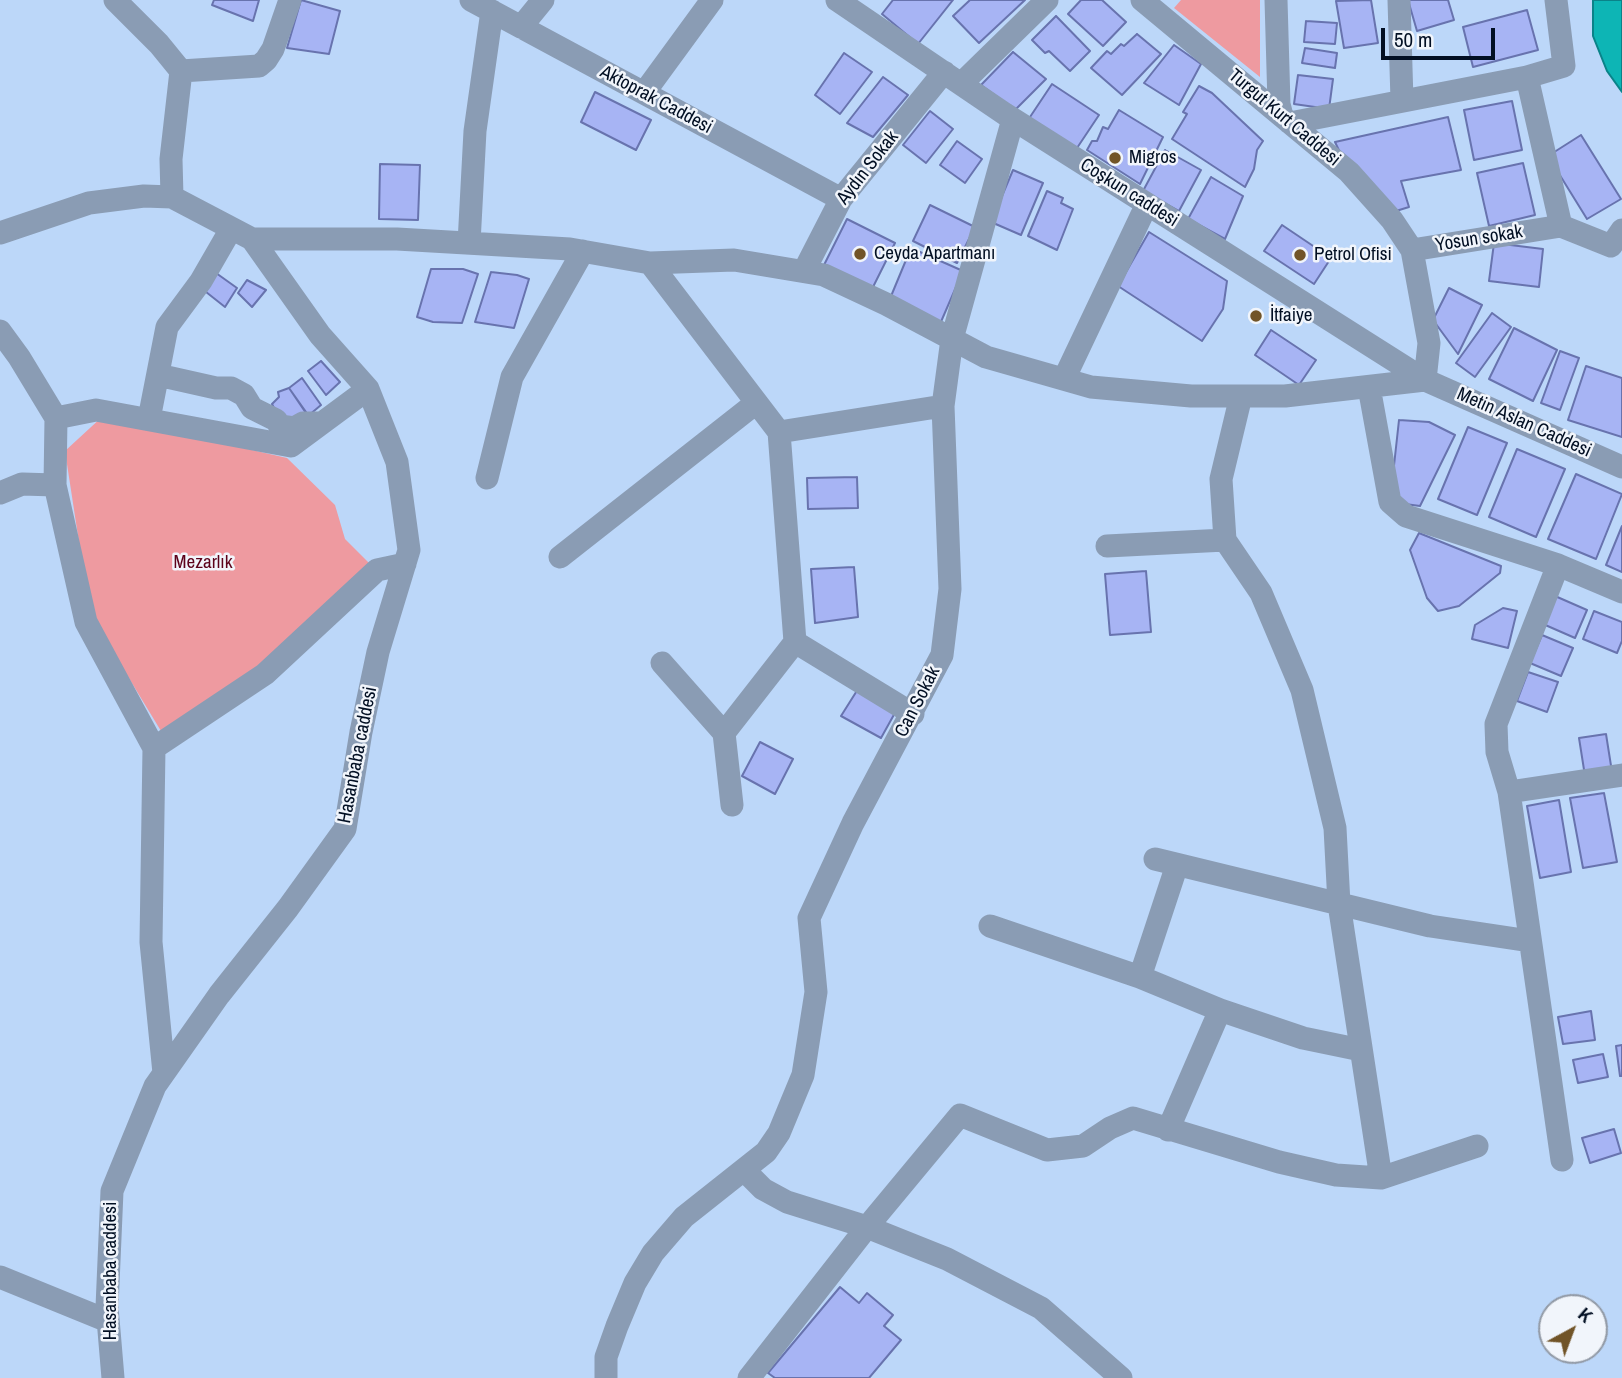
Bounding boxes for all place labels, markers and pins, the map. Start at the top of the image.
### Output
place label: Migros [1129,147,1177,169]
marker: Migros [1107,150,1123,166]
place label: Ceyda Apartmanı [874,243,995,265]
place label: Petrol Ofisi [1314,244,1392,266]
marker: Ceyda Apartmanı [852,246,868,262]
marker: Petrol Ofisi [1292,247,1308,263]
place label: İtfaiye [1270,305,1312,327]
marker: İtfaiye [1248,308,1264,324]

